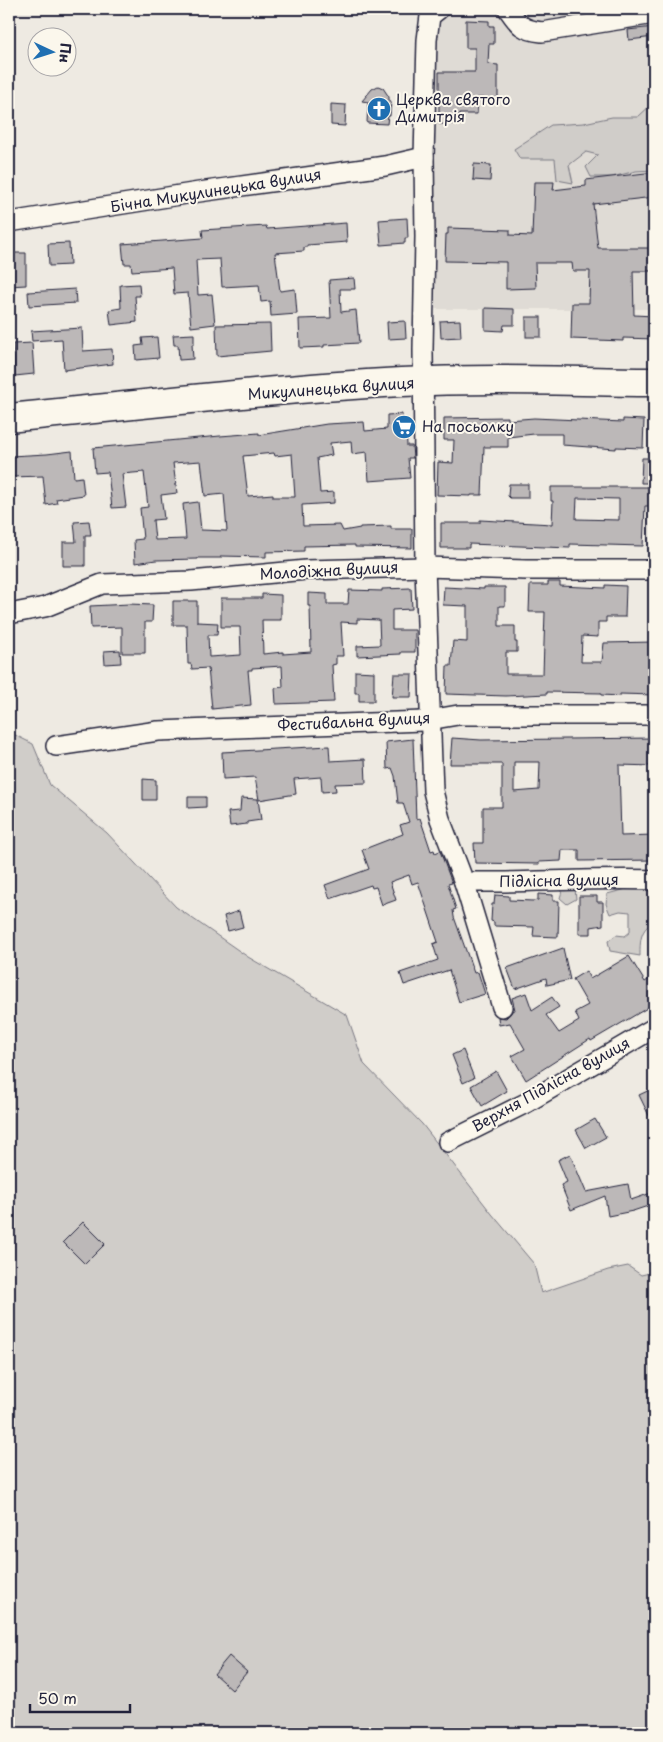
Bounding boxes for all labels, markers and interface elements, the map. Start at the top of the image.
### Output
north arrow [28,28,78,78]
text: Пн [54,42,77,64]
place label: Церква святого Димитрія [395,87,510,127]
church icon: Церква святого Димитрія [366,96,392,122]
street label: Бічна Микулинецька вулиця [109,161,323,218]
street label: Микулинецька вулиця [247,370,415,405]
supermarket icon: На посьолку [391,414,417,440]
place label: На посьолку [422,414,514,437]
street label: Молодіжна вулиця [259,554,399,585]
street label: Фестивальна вулиця [277,705,431,736]
street label: Підлісна вулиця [499,867,619,892]
street label: Верхня Підлісна вулиця [467,1031,634,1137]
scale bar [30,1682,130,1714]
text: 50 m [38,1686,77,1709]

